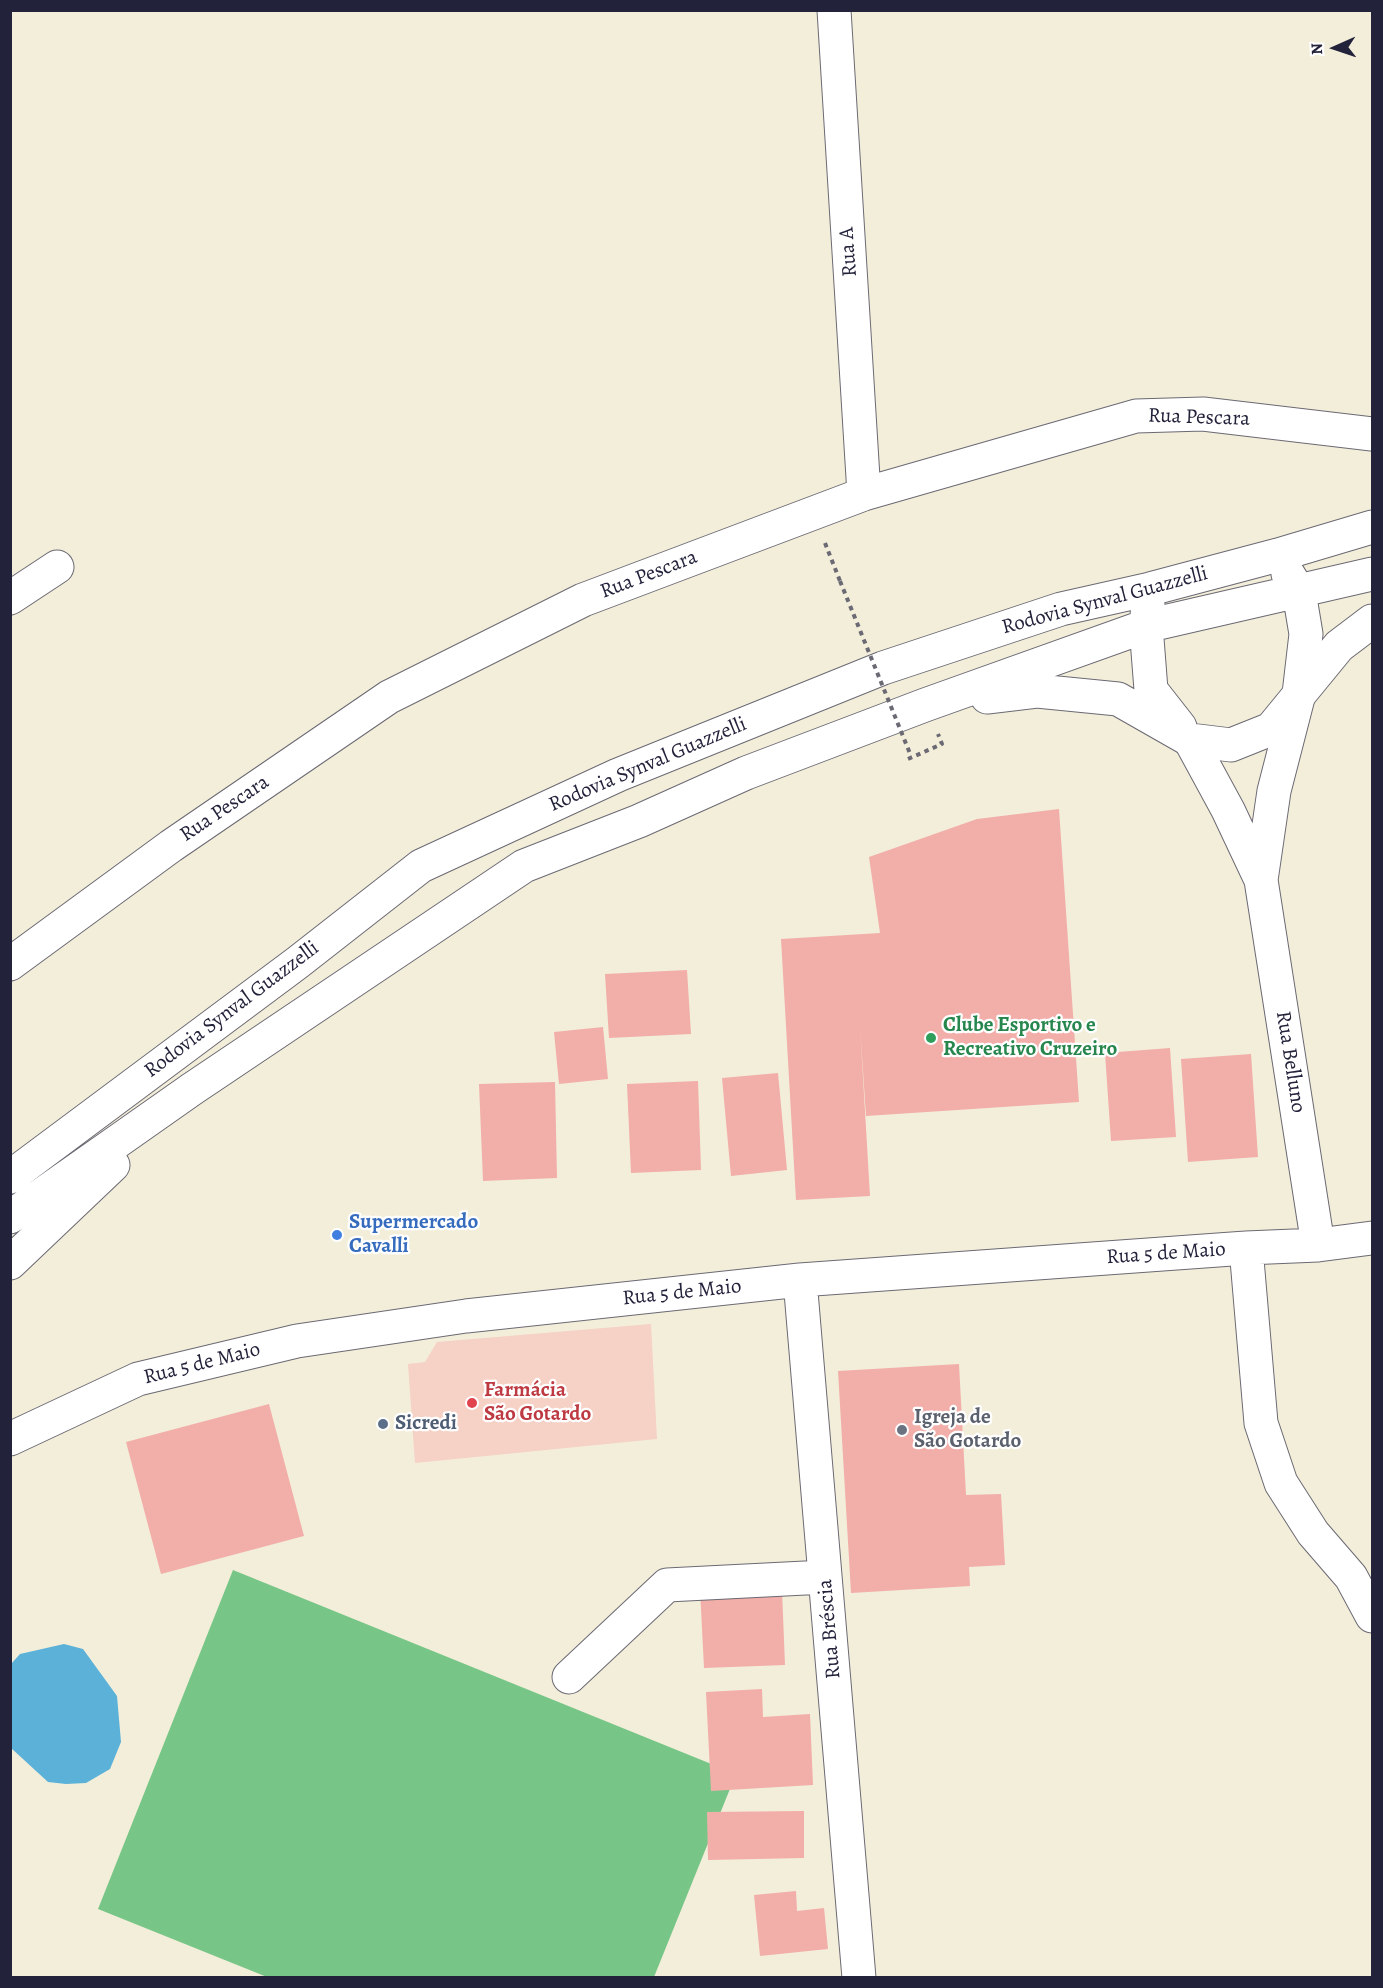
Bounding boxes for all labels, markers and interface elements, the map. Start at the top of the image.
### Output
north arrow [1305,18,1365,78]
text: N [1306,43,1328,55]
street label: Rua A [835,226,863,278]
street label: Rua Pescara [1148,404,1250,432]
street label: Rua Pescara [597,545,701,605]
street label: Rodovia Synval Guazzelli [999,561,1211,641]
street label: Rodovia Synval Guazzelli [545,712,751,818]
street label: Rua Pescara [176,770,274,848]
street label: Rodovia Synval Guazzelli [140,936,324,1084]
street label: Rua Belluno [1270,1009,1310,1115]
place label: Clube Esportivo e Recreativo Cruzeiro [943,1013,1117,1063]
marker: Clube Esportivo e Recreativo Cruzeiro [924,1031,938,1045]
place label: Supermercado Cavalli [349,1210,478,1260]
marker: Supermercado Cavalli [330,1228,344,1242]
street label: Rua 5 de Maio [1106,1237,1226,1271]
street label: Rua 5 de Maio [621,1274,743,1312]
street label: Rua 5 de Maio [141,1337,263,1391]
place label: Farmácia São Gotardo [484,1378,591,1428]
marker: Farmácia São Gotardo [465,1396,479,1410]
place label: Igreja de São Gotardo [914,1405,1021,1455]
place label: Sicredi [395,1411,457,1437]
marker: Sicredi [376,1417,390,1431]
marker: Igreja de São Gotardo [895,1423,909,1437]
street label: Rua Bréscia [813,1578,847,1680]

